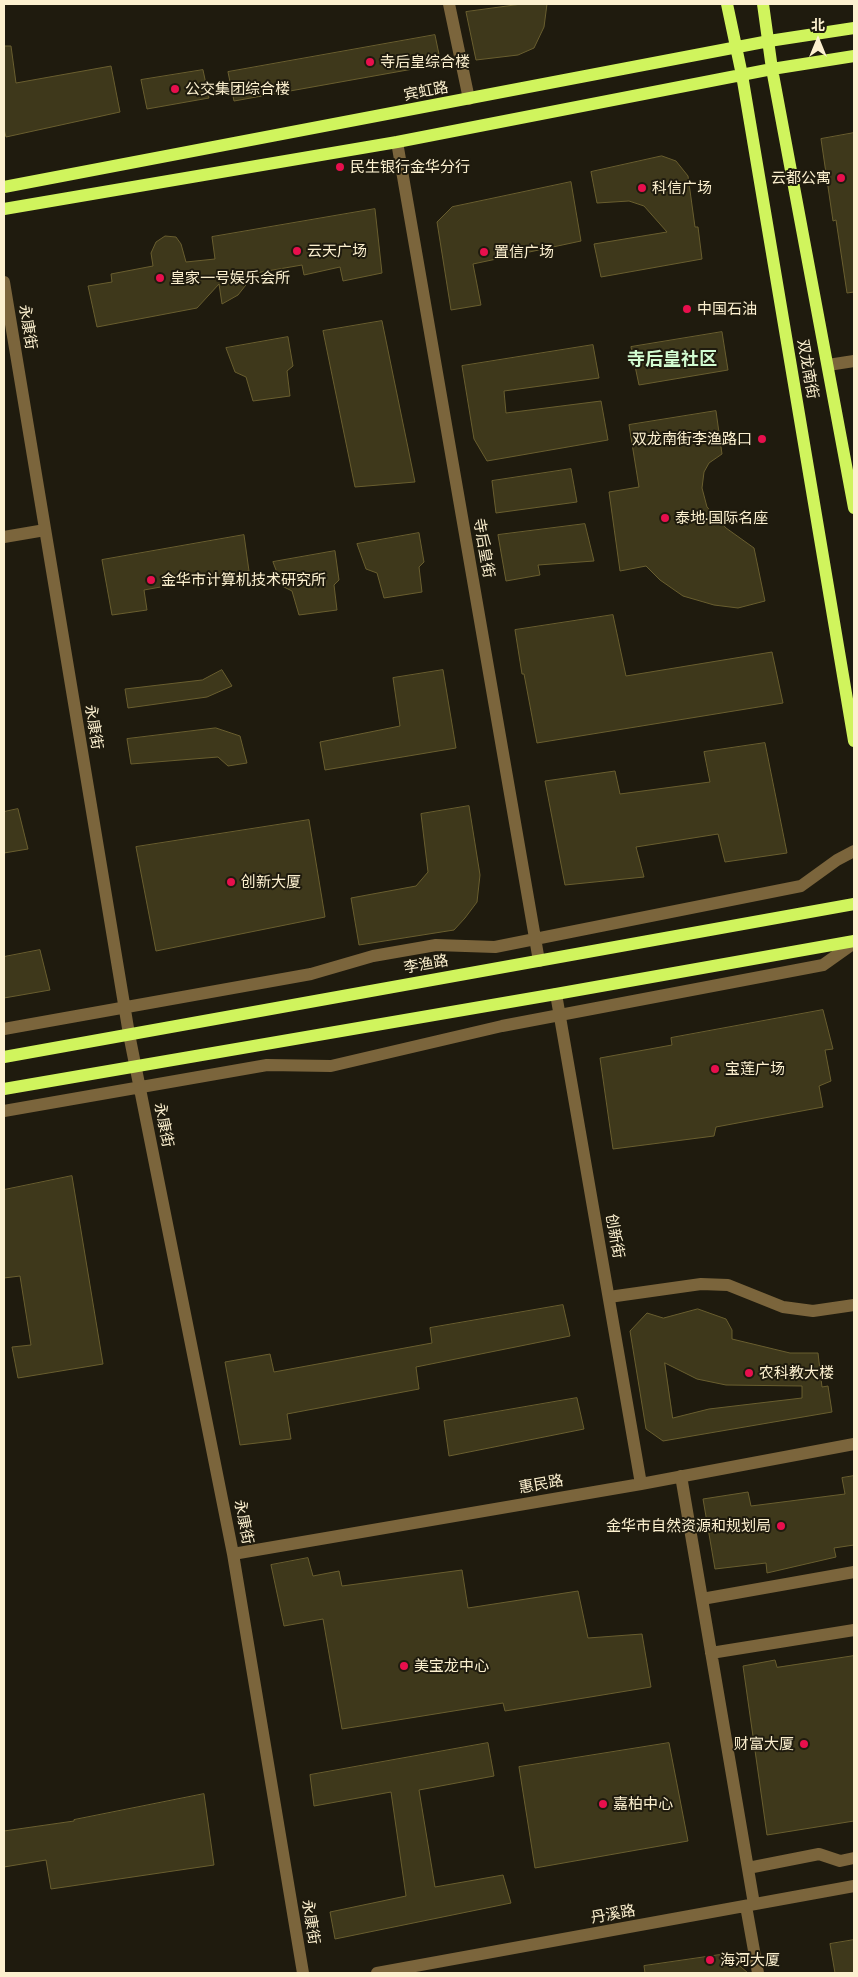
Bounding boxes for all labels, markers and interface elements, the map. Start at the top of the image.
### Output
north arrow [793,15,843,65]
text: 北 [811,16,825,33]
place label: 寺后皇综合楼 [380,53,470,71]
marker: 寺后皇综合楼 [364,56,376,68]
street label: 宾虹路 [402,78,450,104]
place label: 公交集团综合楼 [185,80,290,98]
marker: 公交集团综合楼 [169,83,181,95]
place label: 民生银行金华分行 [350,158,470,176]
marker: 民生银行金华分行 [334,161,346,173]
place label: 云都公寓 [771,169,831,187]
marker: 云都公寓 [835,172,847,184]
place label: 科信广场 [652,179,712,197]
marker: 科信广场 [636,182,648,194]
place label: 云天广场 [307,242,367,260]
place label: 置信广场 [494,243,554,261]
marker: 云天广场 [291,245,303,257]
marker: 置信广场 [478,246,490,258]
place label: 皇家一号娱乐会所 [170,269,290,287]
marker: 皇家一号娱乐会所 [154,272,166,284]
place label: 中国石油 [697,300,757,318]
street label: 永康街 [16,303,40,351]
marker: 中国石油 [681,303,693,315]
street label: 双龙南街 [794,338,822,400]
district label: 寺后皇社区 [627,348,717,370]
place label: 双龙南街李渔路口 [632,430,752,448]
marker: 双龙南街李渔路口 [756,433,768,445]
place label: 泰地·国际名座 [675,509,768,527]
marker: 泰地·国际名座 [659,512,671,524]
street label: 寺后皇街 [470,517,498,579]
place label: 金华市计算机技术研究所 [161,571,326,589]
marker: 金华市计算机技术研究所 [145,574,157,586]
street label: 永康街 [82,703,106,751]
place label: 创新大厦 [241,873,301,891]
marker: 创新大厦 [225,876,237,888]
street label: 李渔路 [402,951,450,977]
place label: 宝莲广场 [725,1060,785,1078]
marker: 宝莲广场 [709,1063,721,1075]
street label: 永康街 [151,1101,177,1149]
street label: 创新街 [602,1212,628,1260]
place label: 农科教大楼 [759,1364,834,1382]
marker: 农科教大楼 [743,1367,755,1379]
street label: 惠民路 [517,1471,565,1497]
street label: 永康街 [231,1498,257,1546]
place label: 金华市自然资源和规划局 [606,1517,771,1535]
marker: 金华市自然资源和规划局 [775,1520,787,1532]
place label: 美宝龙中心 [414,1657,489,1675]
marker: 美宝龙中心 [398,1660,410,1672]
place label: 财富大厦 [734,1735,794,1753]
marker: 财富大厦 [798,1738,810,1750]
place label: 嘉柏中心 [613,1795,673,1813]
marker: 嘉柏中心 [597,1798,609,1810]
street label: 永康街 [299,1898,323,1946]
street label: 丹溪路 [589,1901,637,1927]
place label: 海河大厦 [720,1951,780,1969]
marker: 海河大厦 [704,1954,716,1966]

